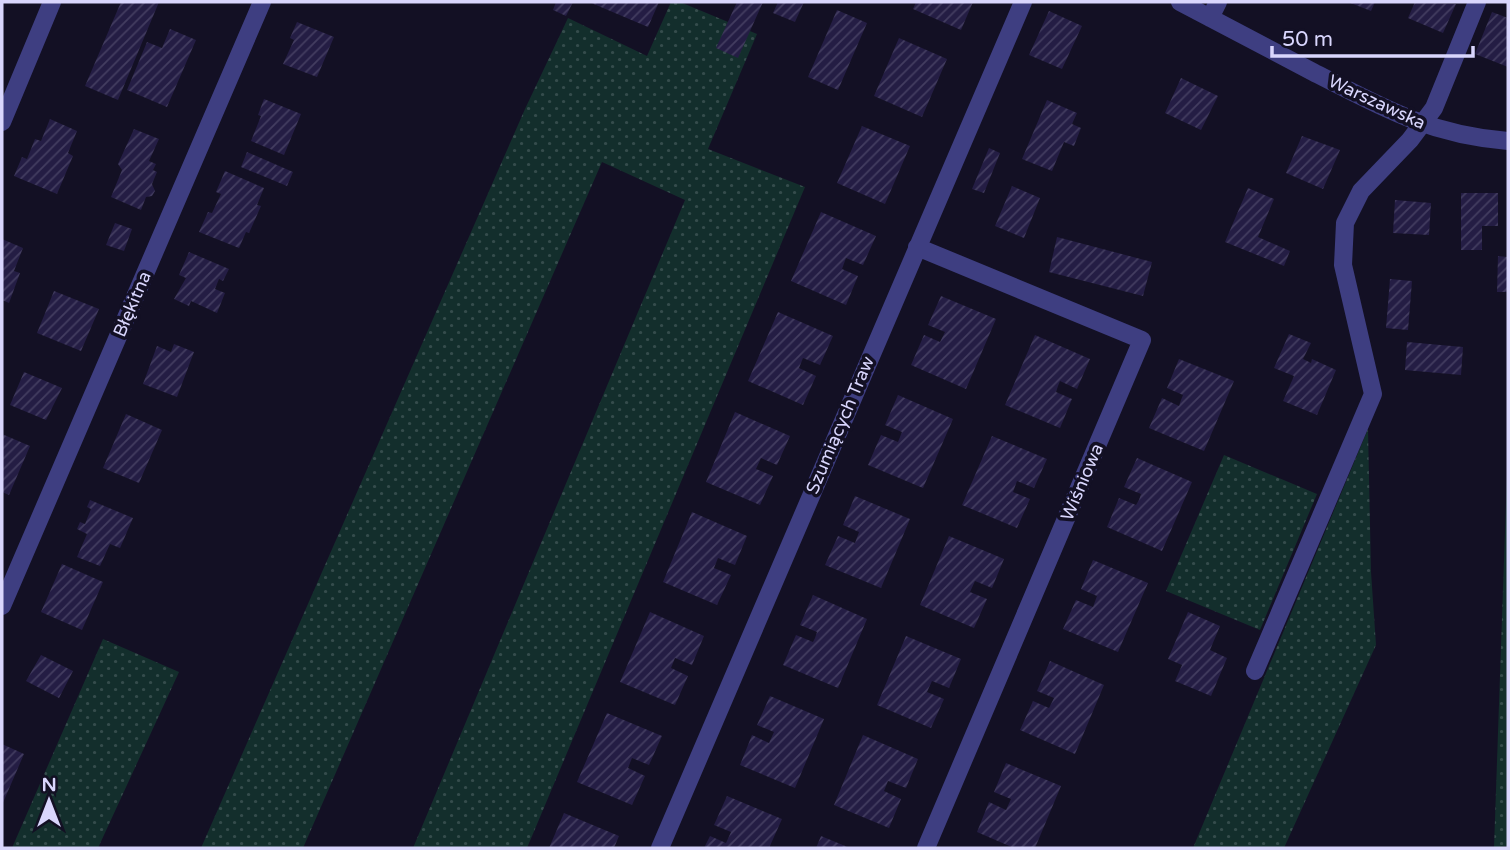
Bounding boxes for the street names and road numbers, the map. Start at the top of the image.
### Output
street label: Warszawska [1325,70,1429,134]
street label: Błękitna [108,268,156,340]
street label: Szumiących Traw [801,353,879,497]
street label: Wiśniowa [1056,440,1108,524]

